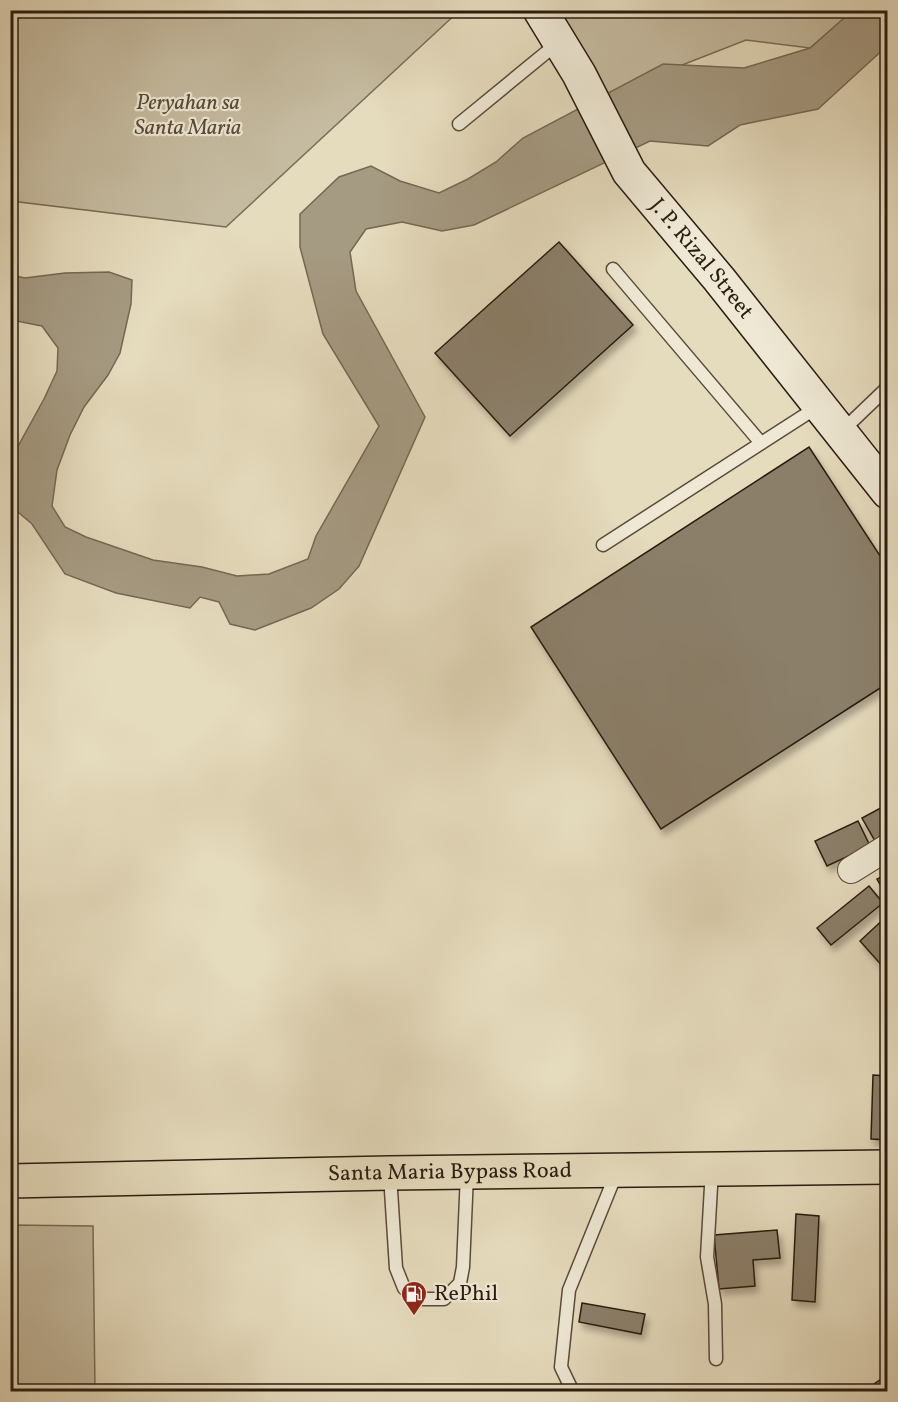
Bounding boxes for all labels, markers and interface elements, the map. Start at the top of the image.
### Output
park label: Peryahan sa Santa Maria [135,88,241,144]
street label: J. P. Rizal Street [642,192,761,326]
street label: Santa Maria Bypass Road [327,1155,572,1190]
fuel station icon: RePhil [399,1279,429,1317]
place label: RePhil [434,1279,498,1310]

